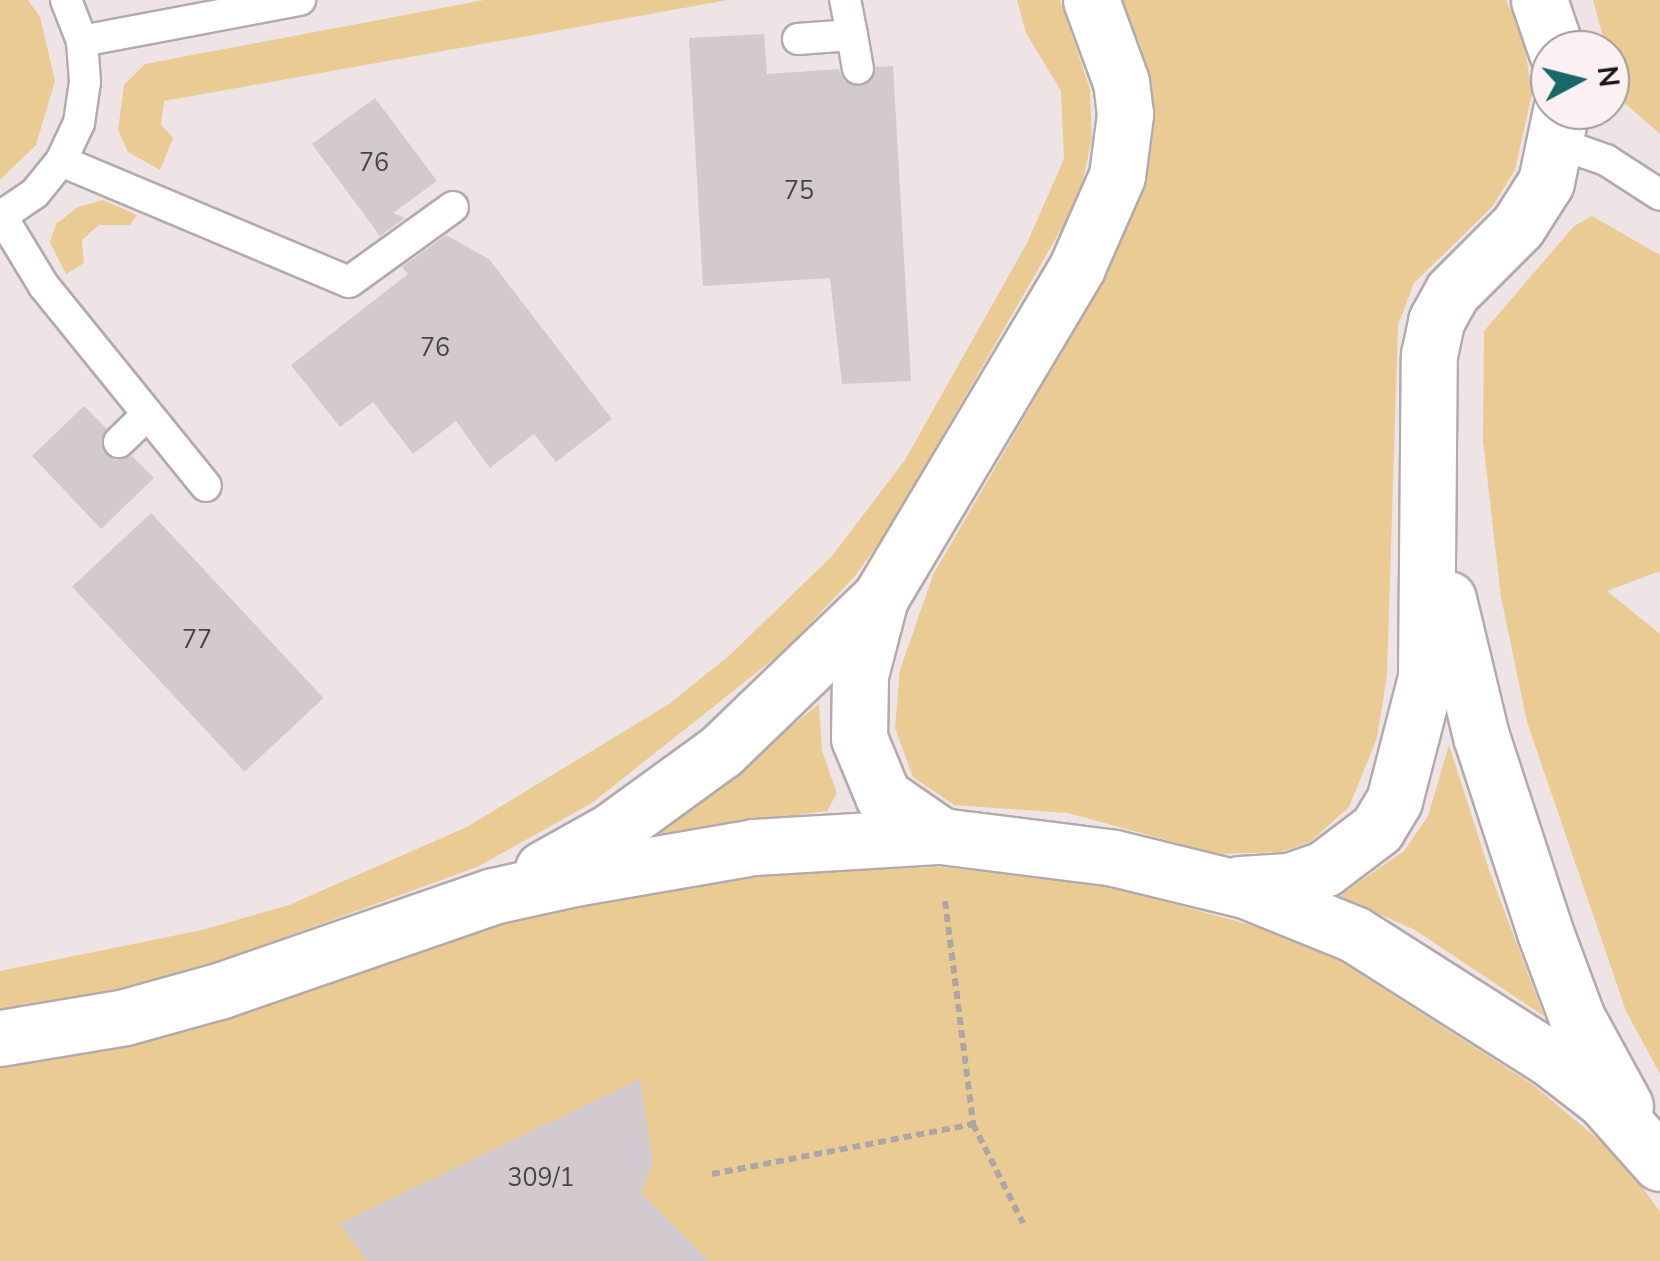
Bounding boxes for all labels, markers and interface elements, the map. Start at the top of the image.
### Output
north arrow [1530,30,1630,130]
text: N [1588,64,1628,89]
house number: 76 [359,148,389,178]
house number: 75 [784,176,814,206]
house number: 76 [420,333,450,363]
house number: 77 [182,625,212,655]
house number: 309/1 [507,1163,575,1193]

